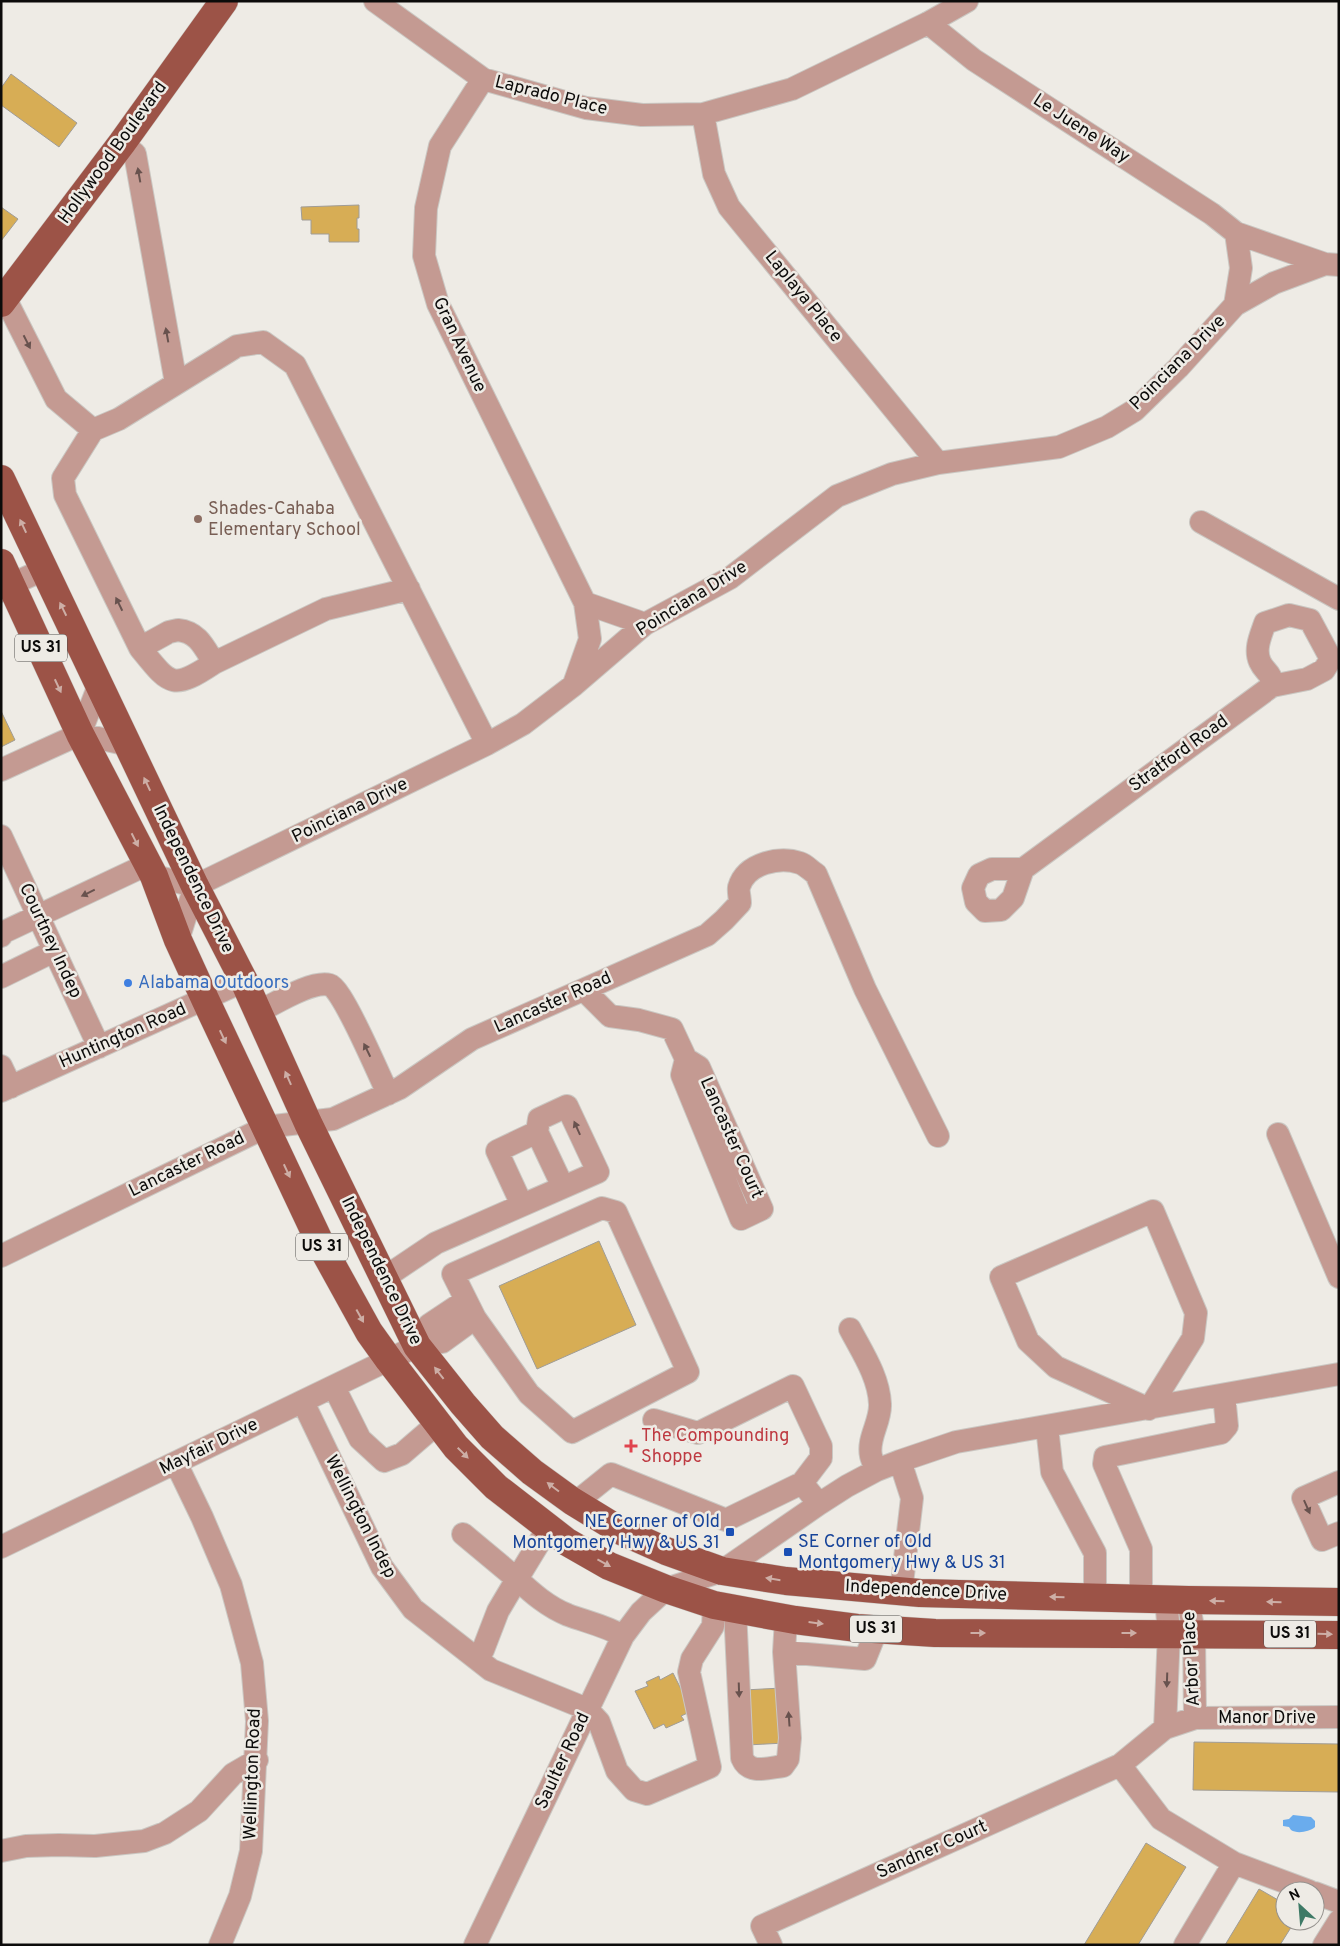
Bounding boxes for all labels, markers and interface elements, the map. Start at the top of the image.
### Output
street label: Laprado Place [492,71,610,121]
street label: Hollywood Boulevard [54,77,172,229]
street label: Le Juene Way [1028,89,1134,169]
one-way arrow [134,167,142,183]
street label: Laplaya Place [759,246,847,348]
street label: Gran Avenue [427,294,491,396]
street label: Poinciana Drive [1125,310,1231,416]
one-way arrow [163,327,171,343]
one-way arrow [23,335,31,349]
place label: Shades-Cahaba Elementary School [208,498,361,542]
marker: Shades-Cahaba Elementary School [192,513,204,525]
one-way arrow [19,518,27,533]
street label: Poinciana Drive [632,556,752,642]
one-way arrow [115,597,123,611]
one-way arrow [59,602,67,617]
road number: US 31 [15,634,67,661]
one-way arrow [55,679,63,693]
street label: Stratford Road [1125,710,1233,798]
street label: Poinciana Drive [288,773,412,849]
one-way arrow [143,777,151,791]
street label: Independence Drive [147,801,239,957]
one-way arrow [131,832,139,847]
street label: Courtney Indep [13,880,87,1002]
one-way arrow [81,889,95,897]
street label: Lancaster Road [491,967,615,1039]
place label: Alabama Outdoors [138,972,289,995]
marker: Alabama Outdoors [122,977,134,989]
street label: Huntington Road [56,998,190,1074]
one-way arrow [219,1030,227,1044]
one-way arrow [363,1043,371,1057]
one-way arrow [283,1071,291,1085]
street label: Lancaster Court [694,1074,768,1202]
one-way arrow [573,1121,581,1135]
street label: Lancaster Road [125,1127,249,1203]
one-way arrow [283,1164,291,1178]
street label: Independence Drive [335,1193,427,1349]
road number: US 31 [296,1234,348,1260]
one-way arrow [356,1309,365,1322]
one-way arrow [433,1367,444,1380]
street label: Mayfair Drive [156,1413,262,1481]
place label: The Compounding Shoppe [641,1425,789,1469]
marker: The Compounding Shoppe [625,1440,637,1452]
one-way arrow [457,1447,469,1459]
street label: Wellington Indep [319,1451,401,1583]
one-way arrow [547,1483,560,1493]
one-way arrow [1303,1500,1311,1514]
place label: NE Corner of Old Montgomery Hwy & US 31 [512,1511,720,1555]
marker: NE Corner of Old Montgomery Hwy & US 31 [724,1526,736,1538]
place label: SE Corner of Old Montgomery Hwy & US 31 [798,1531,1006,1575]
marker: SE Corner of Old Montgomery Hwy & US 31 [782,1546,794,1558]
one-way arrow [597,1559,611,1568]
one-way arrow [765,1574,781,1582]
street label: Independence Drive [844,1575,1008,1607]
one-way arrow [1049,1593,1065,1601]
one-way arrow [1208,1597,1224,1605]
one-way arrow [1266,1597,1282,1605]
street label: Arbor Place [1178,1611,1206,1707]
road number: US 31 [850,1616,902,1642]
one-way arrow [808,1619,824,1627]
road number: US 31 [1264,1620,1316,1648]
one-way arrow [970,1629,986,1637]
one-way arrow [1121,1629,1137,1637]
one-way arrow [1317,1630,1333,1638]
one-way arrow [1163,1672,1171,1688]
one-way arrow [735,1683,743,1699]
street label: Manor Drive [1218,1707,1316,1730]
street label: Wellington Road [239,1708,267,1840]
street label: Saulter Road [530,1709,596,1813]
one-way arrow [784,1711,792,1727]
street label: Sandner Court [873,1815,991,1885]
north arrow [1275,1881,1325,1931]
text: N [1287,1886,1303,1906]

